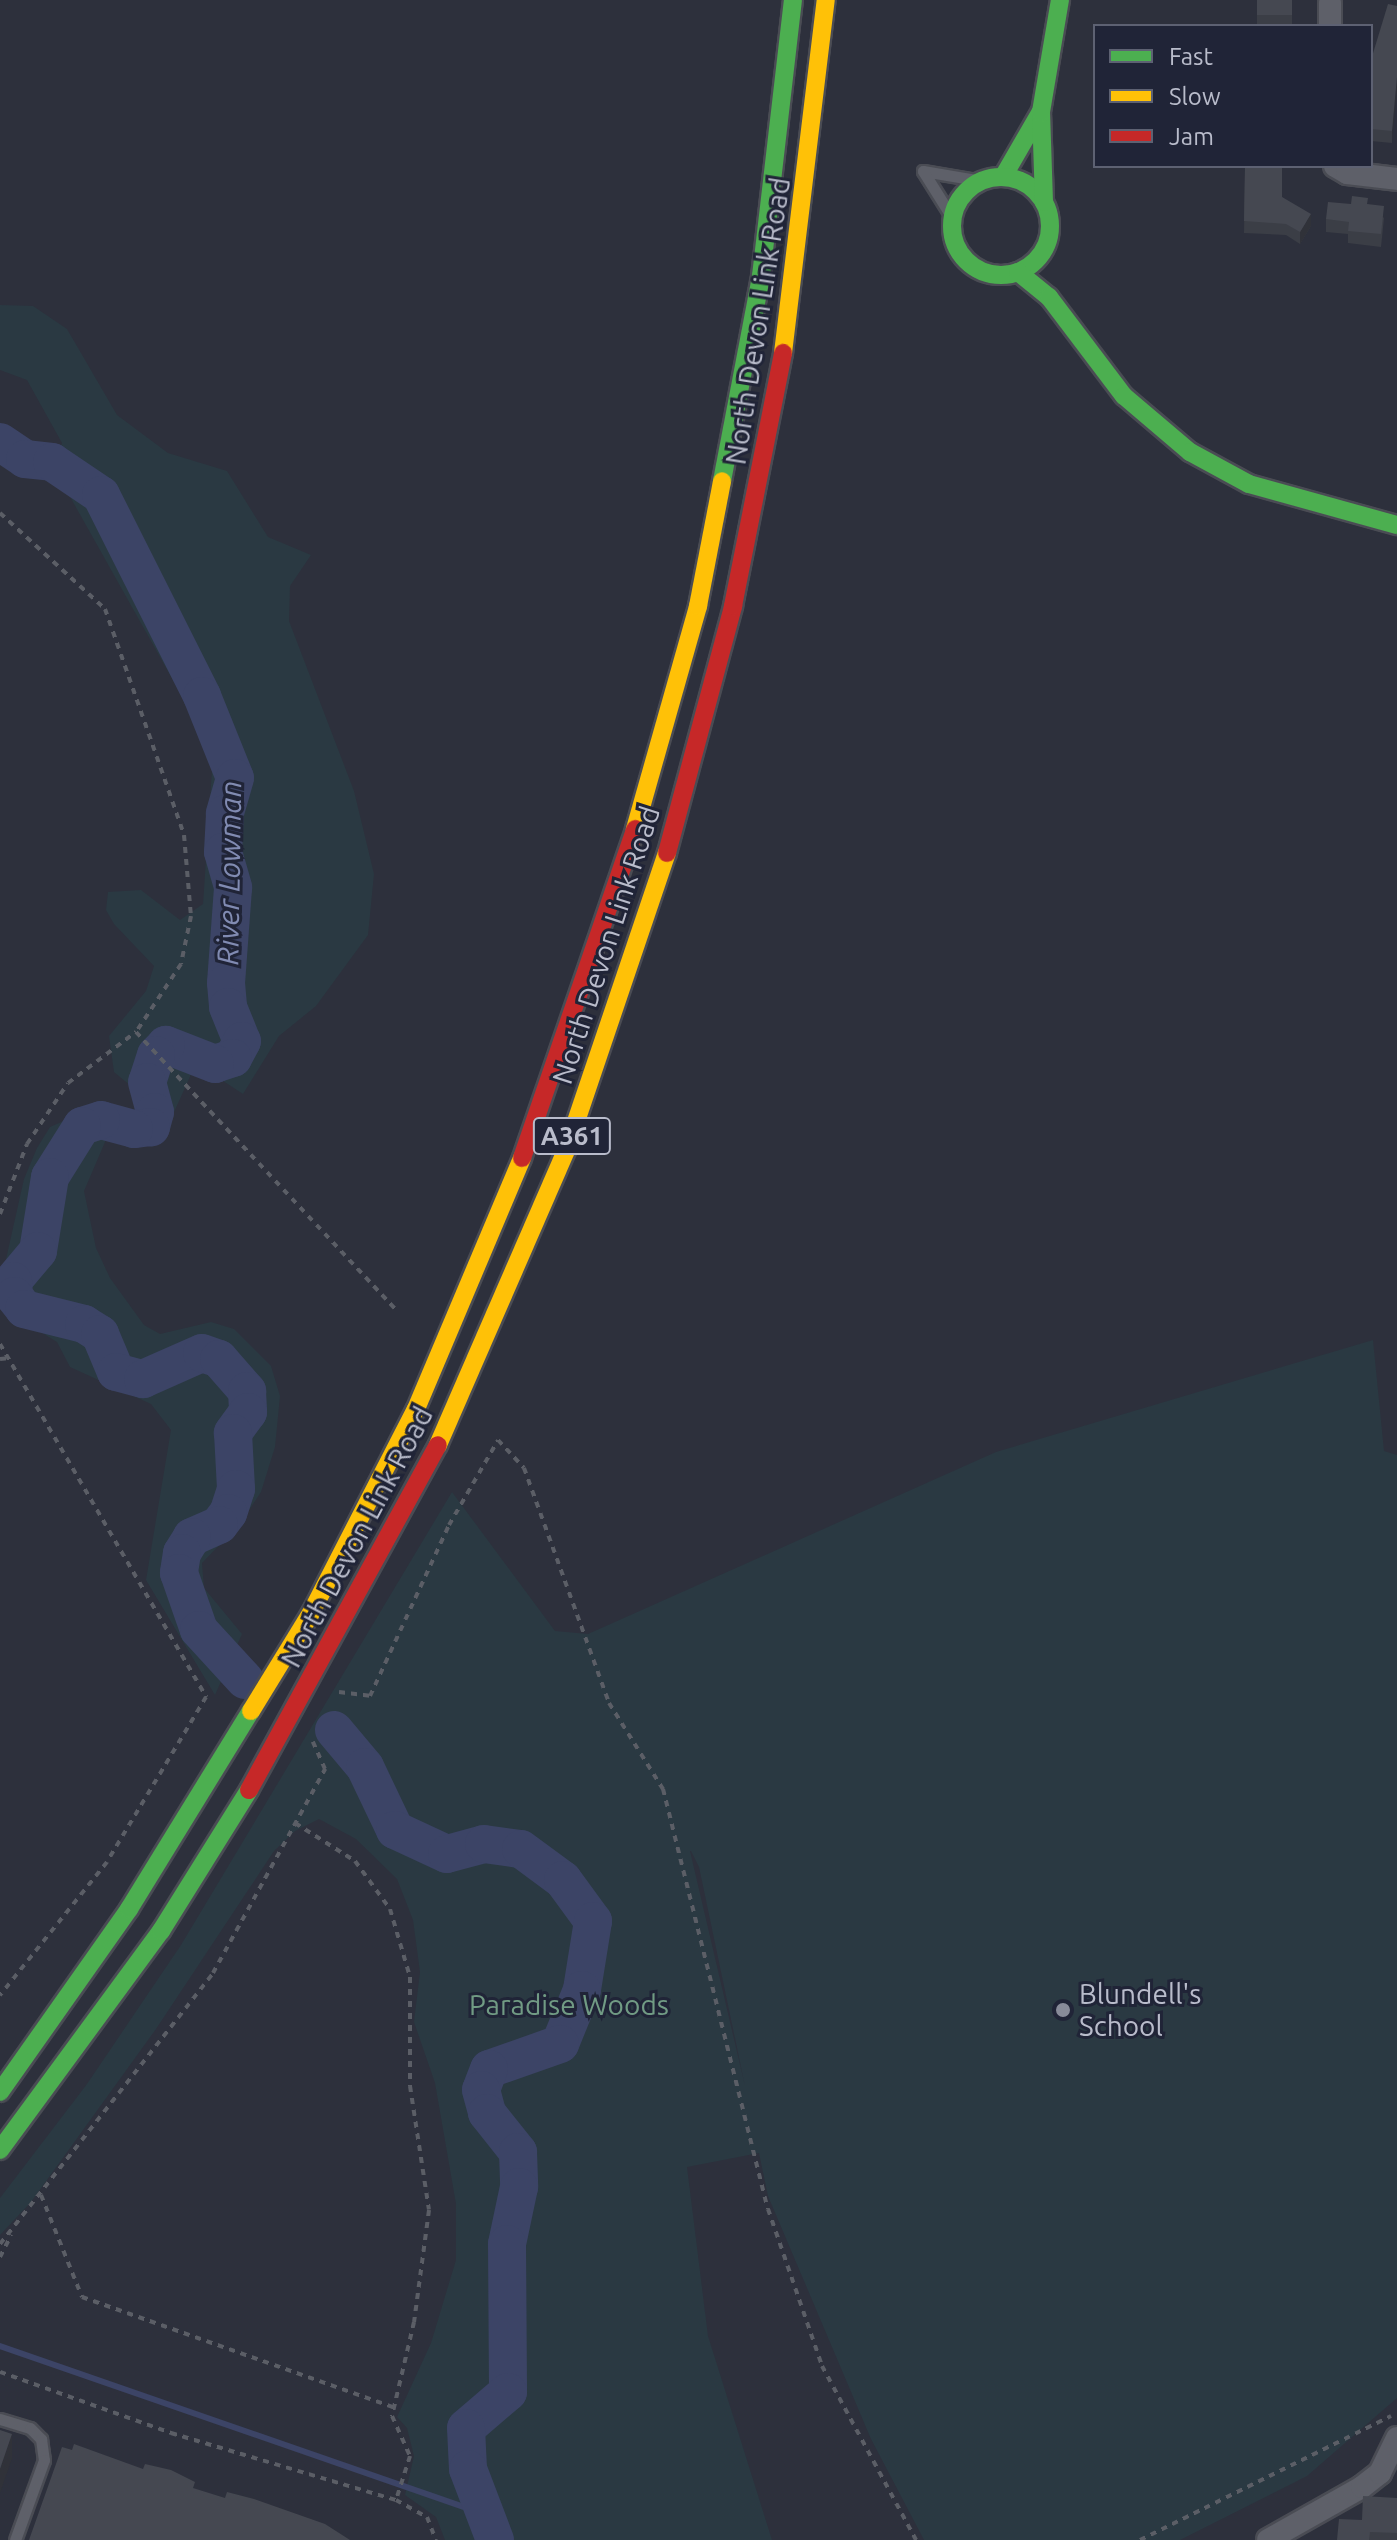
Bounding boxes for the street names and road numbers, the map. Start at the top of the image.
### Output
street label: North Devon Link Road [719,175,797,467]
street label: North Devon Link Road [545,802,667,1088]
road number: A361 [532,1114,612,1158]
street label: North Devon Link Road [274,1401,440,1673]

